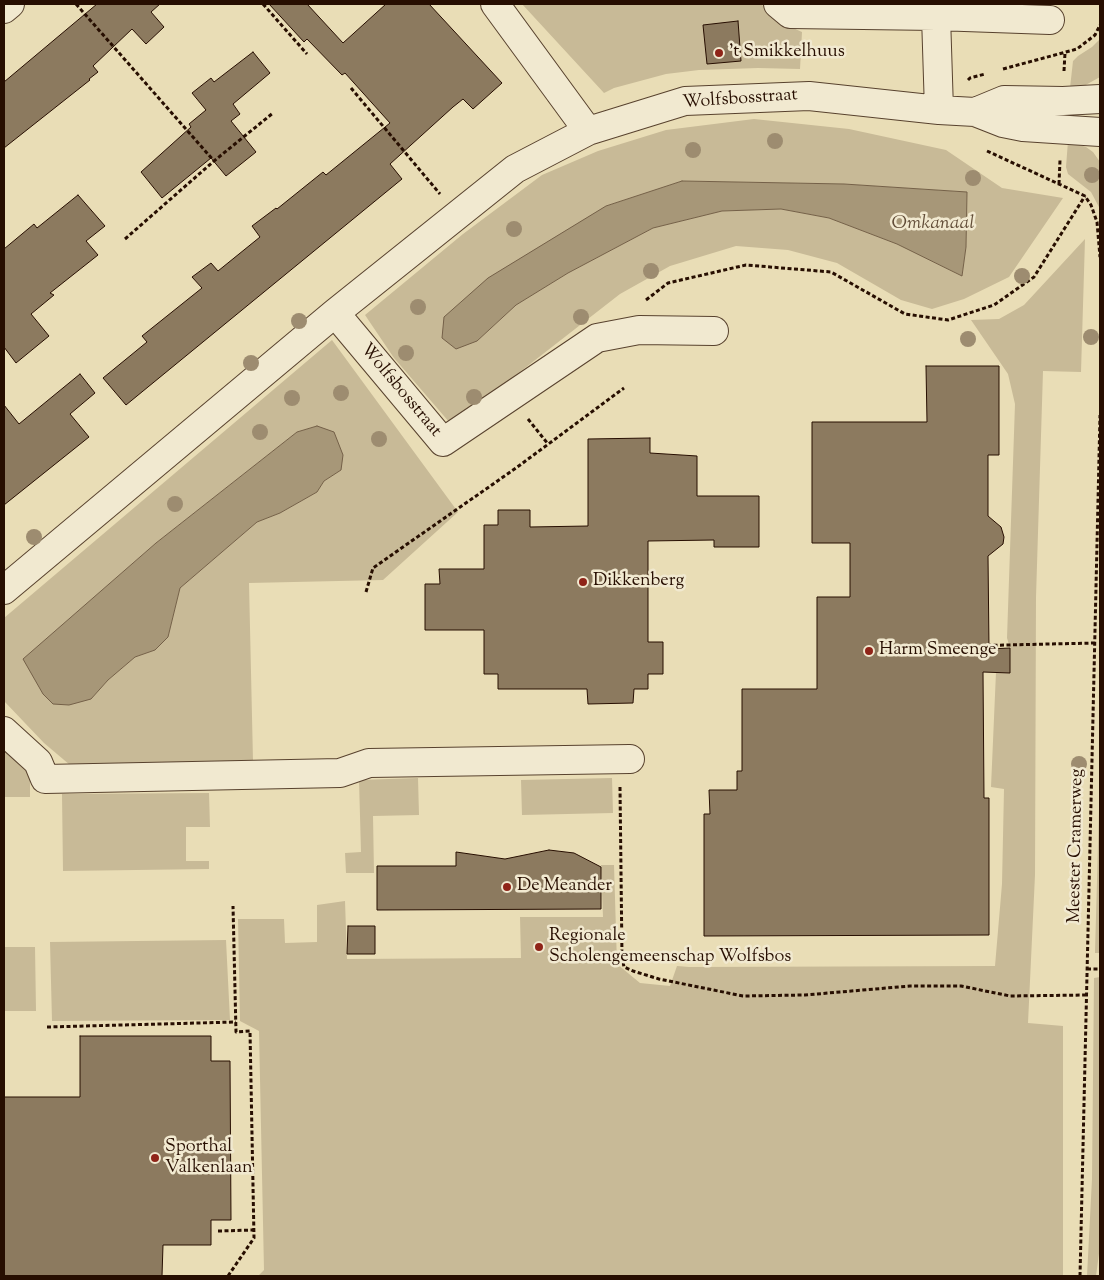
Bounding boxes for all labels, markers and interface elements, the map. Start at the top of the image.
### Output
place label: 't Smikkelhuus [729,42,845,64]
marker: 't Smikkelhuus [713,47,725,59]
street label: Wolfsbosstraat [682,85,798,115]
water label: Omkanaal [892,214,974,236]
street label: Wolfsbosstraat [355,340,445,442]
place label: Dikkenberg [593,571,684,593]
marker: Dikkenberg [577,576,589,588]
place label: Harm Smeenge [879,640,997,662]
marker: Harm Smeenge [863,645,875,657]
street label: Meester Cramerweg [1065,769,1089,923]
place label: De Meander [517,876,612,898]
marker: De Meander [501,881,513,893]
place label: Regionale Scholengemeenschap Wolfsbos [549,926,791,969]
marker: Regionale Scholengemeenschap Wolfsbos [533,941,545,953]
place label: Sporthal Valkenlaan [165,1137,253,1180]
marker: Sporthal Valkenlaan [149,1152,161,1164]

